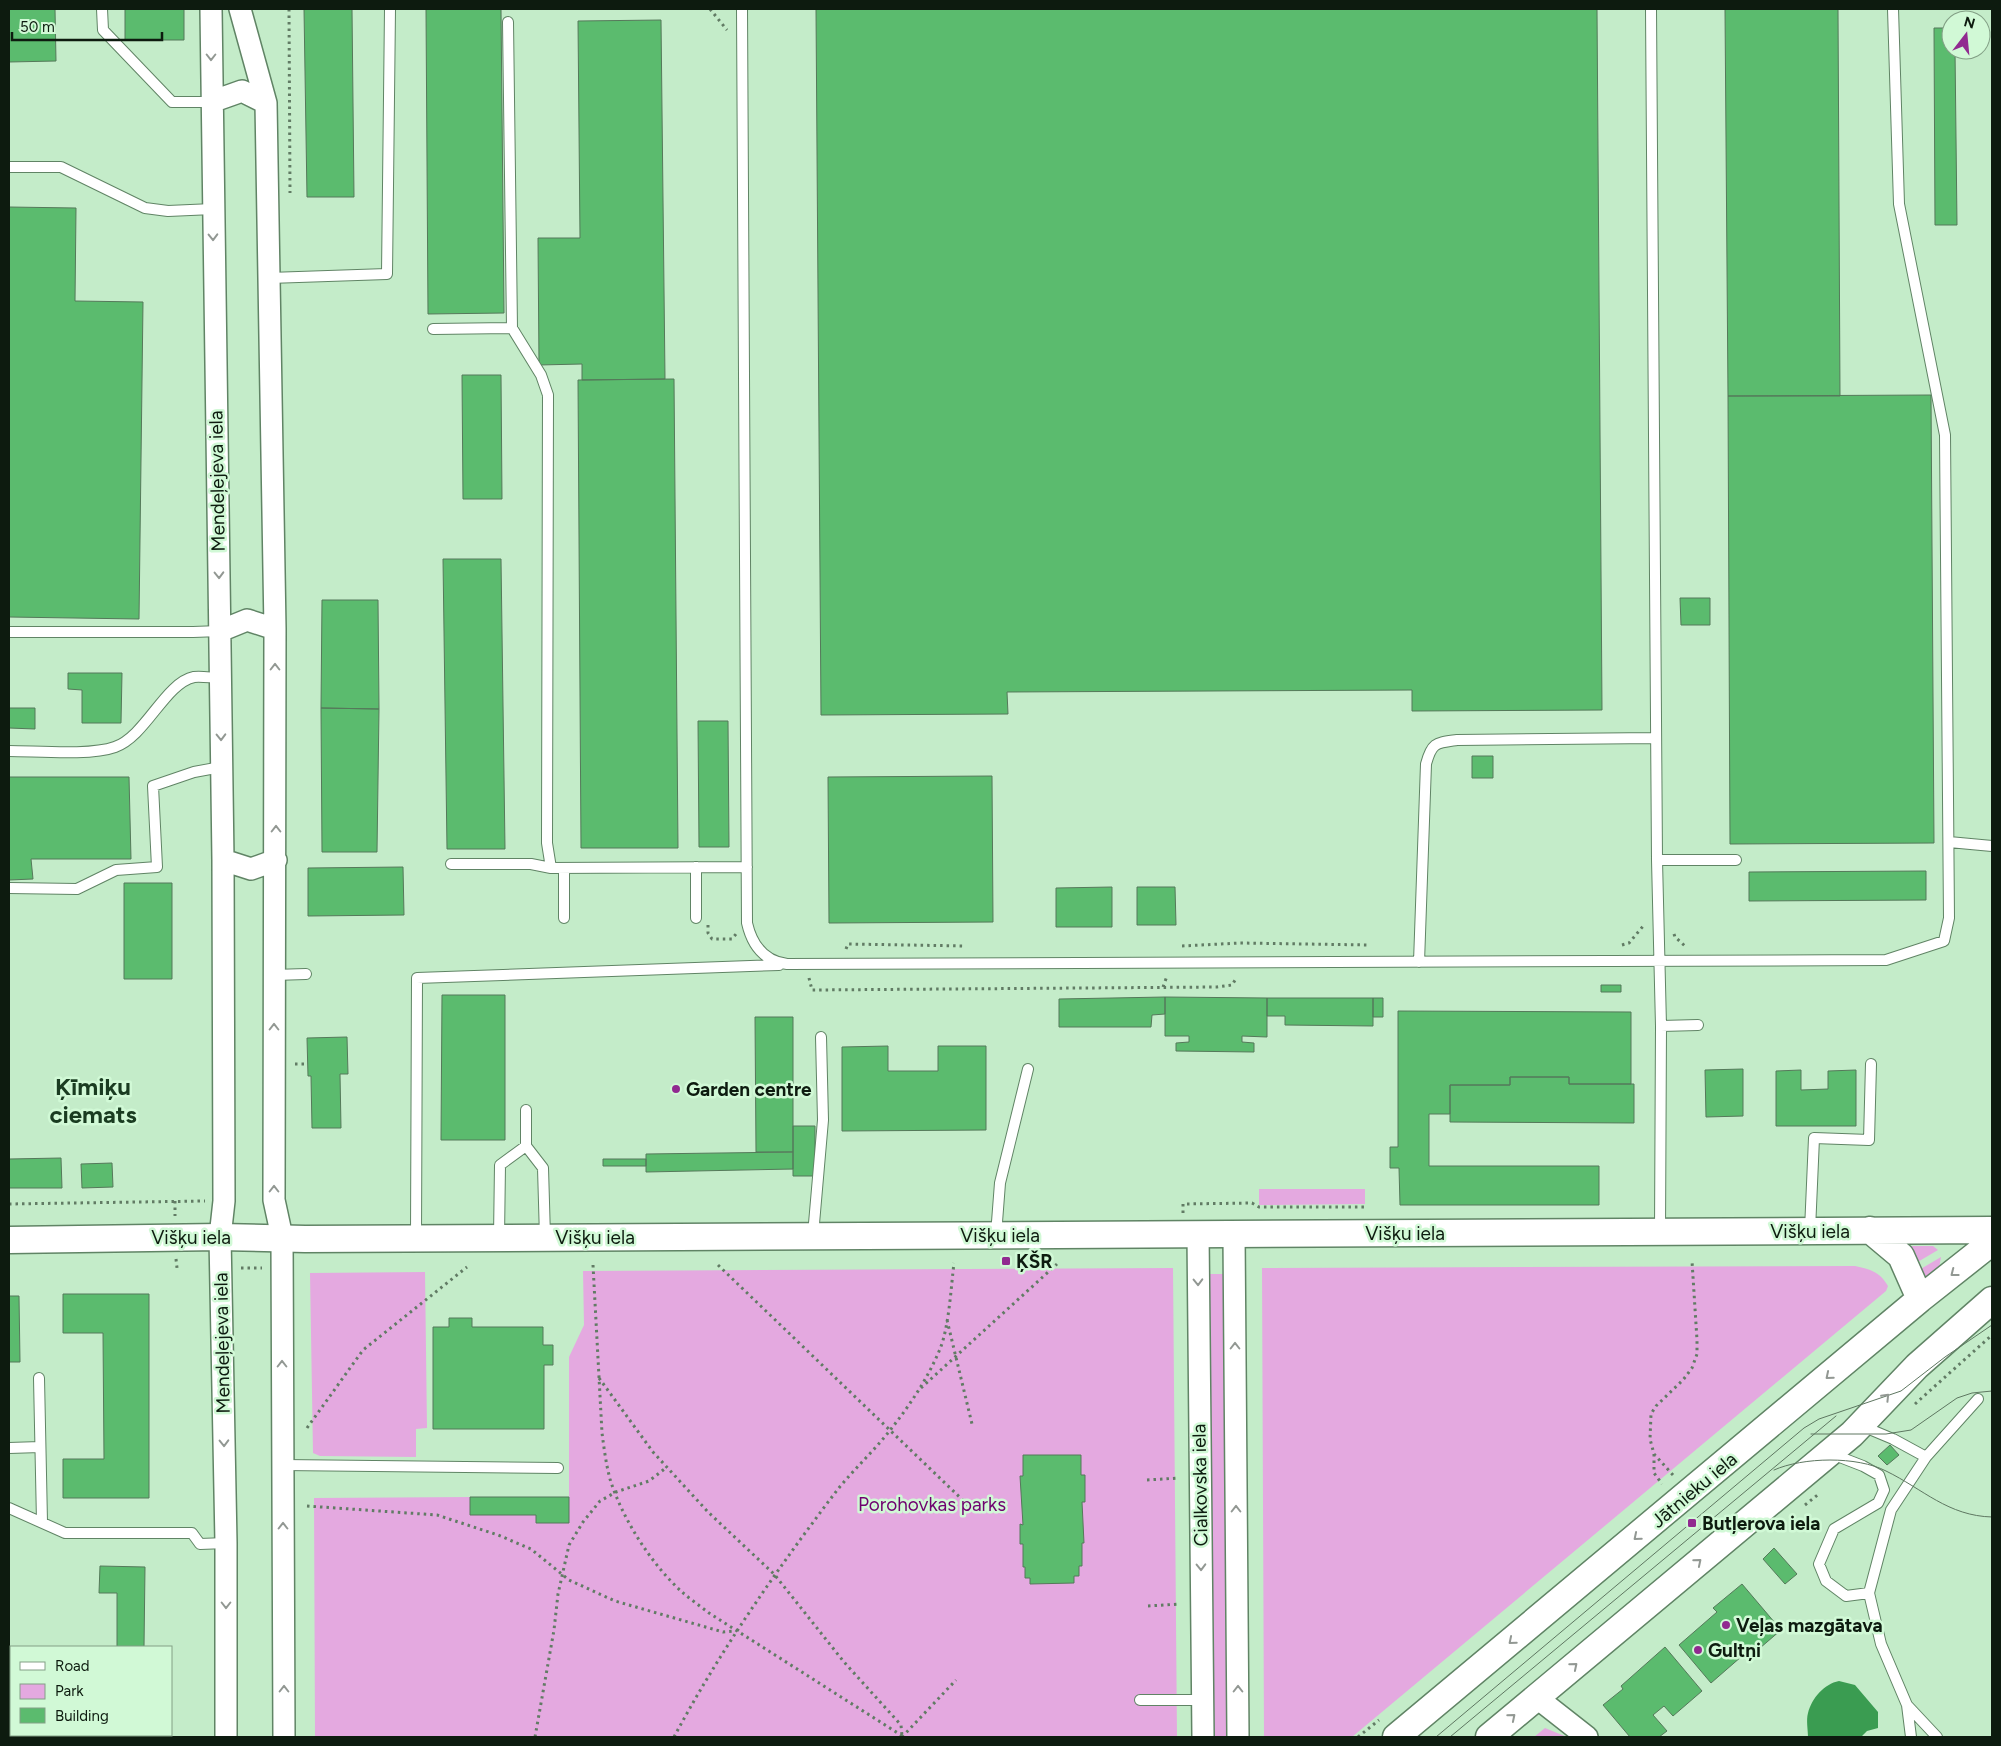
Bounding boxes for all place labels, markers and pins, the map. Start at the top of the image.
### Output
place label: Garden centre [686,1078,812,1101]
marker: Garden centre [670,1083,682,1095]
place label: ĶŠR [1016,1250,1052,1273]
marker: ĶŠR [1000,1255,1012,1267]
place label: Butļerova iela [1702,1512,1820,1535]
marker: Butļerova iela [1686,1517,1698,1529]
place label: Veļas mazgātava [1736,1614,1883,1637]
marker: Veļas mazgātava [1720,1619,1732,1631]
place label: Gultņi [1708,1639,1761,1662]
marker: Gultņi [1692,1644,1704,1656]

